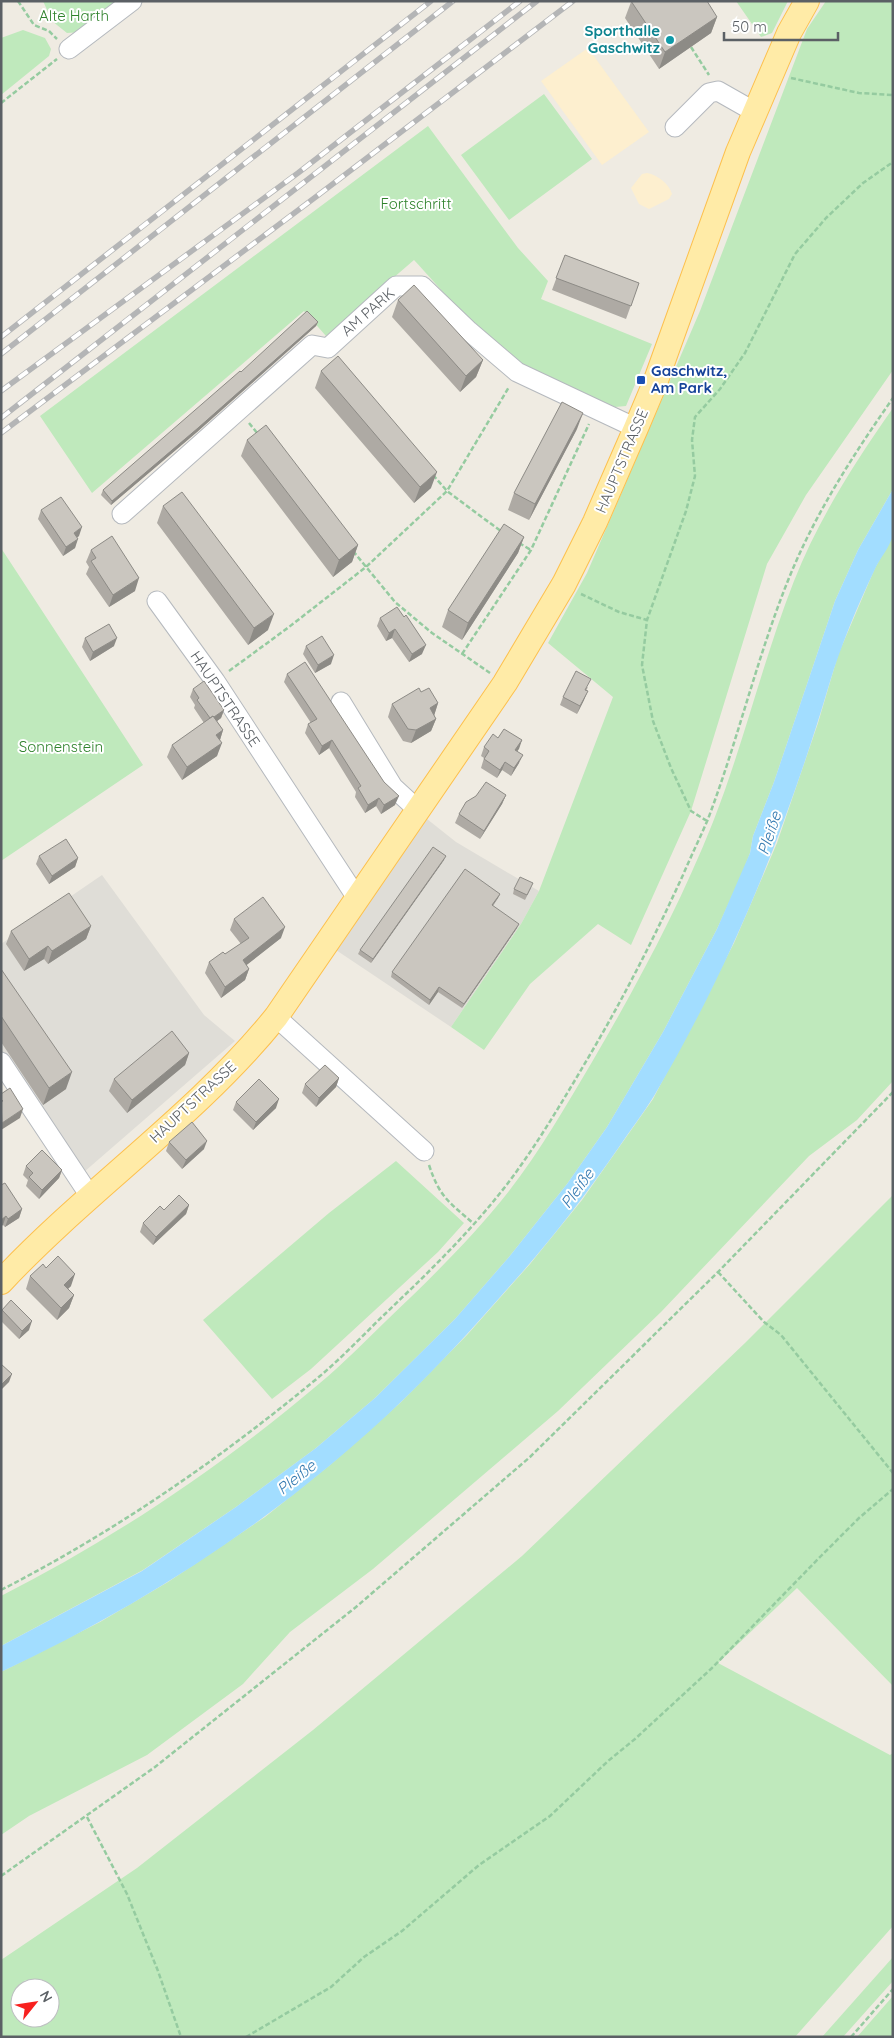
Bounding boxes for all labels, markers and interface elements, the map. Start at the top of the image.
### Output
park label: Alte Harth [39,6,109,25]
scale bar [724,10,838,42]
text: 50 m [732,17,767,36]
place label: Sporthalle Gaschwitz [585,21,660,57]
marker: Sporthalle Gaschwitz [664,34,676,46]
park label: Fortschritt [381,194,451,213]
street label: AM PARK [337,283,398,340]
place label: Gaschwitz, Am Park [651,361,727,397]
marker: Gaschwitz, Am Park [635,374,647,386]
street label: HAUPTSTRASSE [591,406,652,516]
street label: HAUPTSTRASSE [186,647,265,750]
park label: Sonnenstein [19,737,103,756]
water label: Pleiße [753,808,786,857]
street label: HAUPTSTRASSE [145,1057,240,1147]
water label: Pleiße [556,1163,599,1212]
water label: Pleiße [273,1455,320,1499]
north arrow [10,1978,60,2028]
text: N [36,1988,57,2005]

